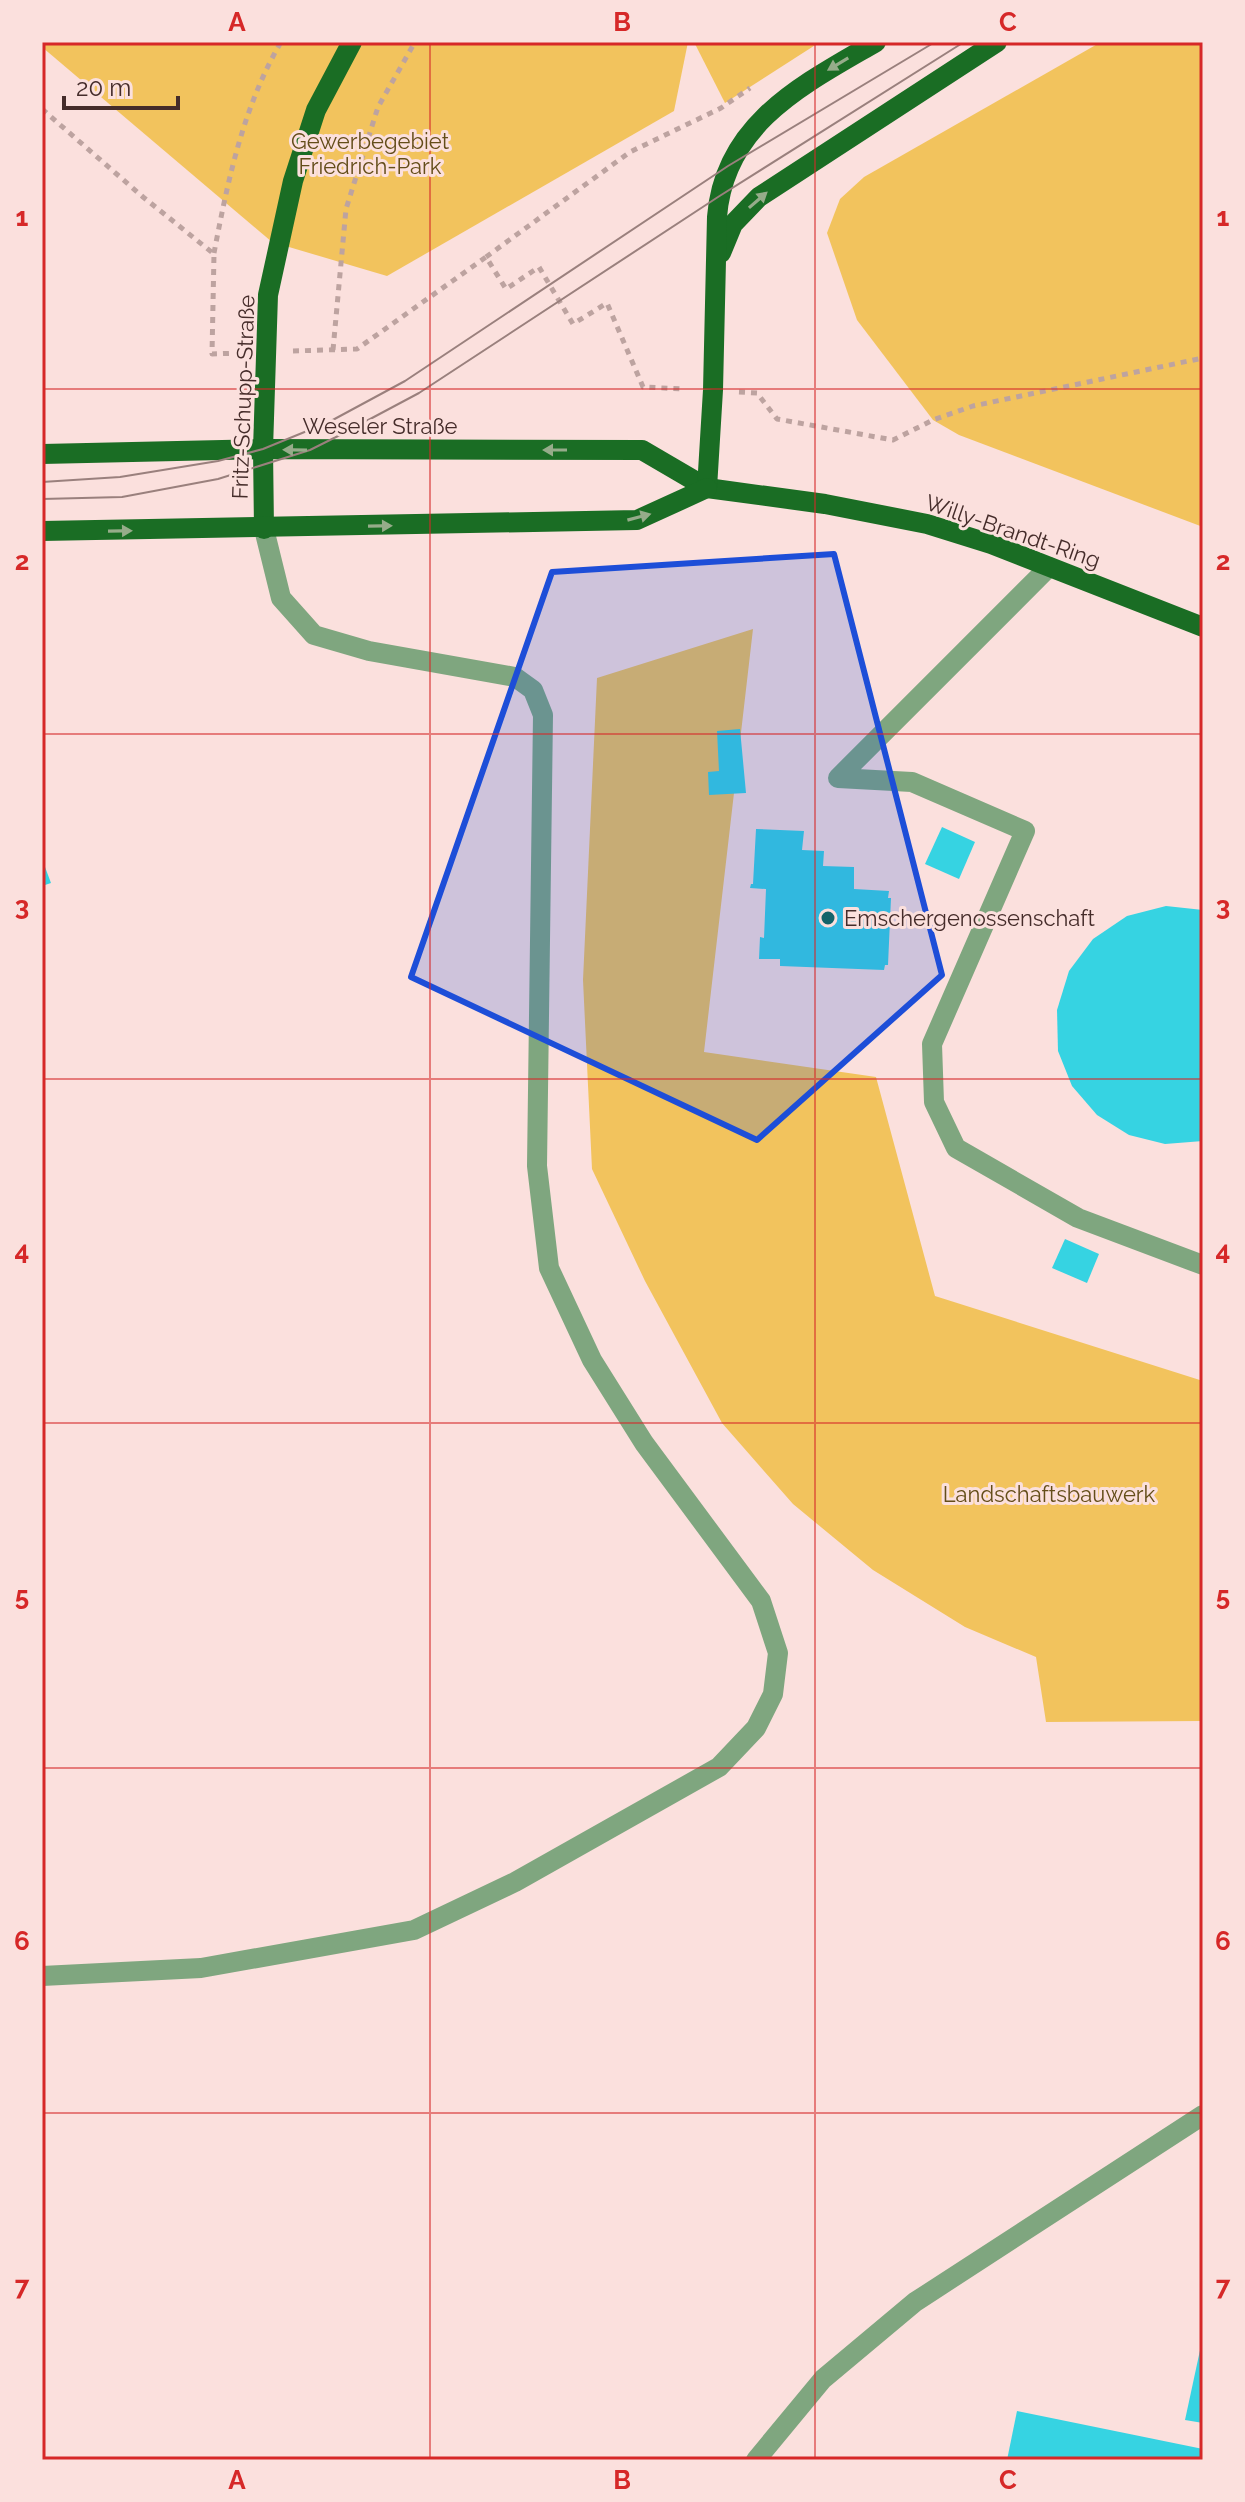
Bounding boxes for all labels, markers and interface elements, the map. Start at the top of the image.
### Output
text: A [228,7,246,37]
text: B [613,7,631,37]
text: C [999,7,1017,37]
one-way arrow [827,57,849,71]
scale bar [64,60,178,110]
text: 20 m [76,73,131,102]
park label: Gewerbegebiet Friedrich-Park [291,128,450,179]
one-way arrow [747,192,767,209]
text: 1 [16,202,29,232]
text: 1 [1217,202,1230,232]
street label: Fritz-Schupp-Straße [226,294,260,500]
street label: Weseler Straße [303,413,458,439]
one-way arrow [282,443,307,456]
one-way arrow [542,444,567,456]
street label: Willy-Brandt-Ring [922,489,1104,573]
one-way arrow [627,511,652,523]
one-way arrow [368,520,393,532]
one-way arrow [108,525,133,537]
text: 2 [15,546,29,576]
text: 2 [1216,546,1230,576]
text: 3 [15,891,29,921]
text: 3 [1216,891,1230,921]
place label: Emschergenossenschaft [844,905,1095,931]
marker: Emschergenossenschaft [819,909,837,927]
text: 4 [15,1236,29,1266]
text: 4 [1216,1236,1230,1266]
park label: Landschaftsbauwerk [943,1481,1156,1507]
text: 5 [15,1581,29,1611]
text: 5 [1216,1581,1230,1611]
text: 6 [14,1926,30,1956]
text: 6 [1215,1926,1231,1956]
text: 7 [15,2271,30,2301]
text: 7 [1216,2271,1231,2301]
text: A [228,2465,246,2495]
text: B [613,2465,631,2495]
text: C [999,2465,1017,2495]

